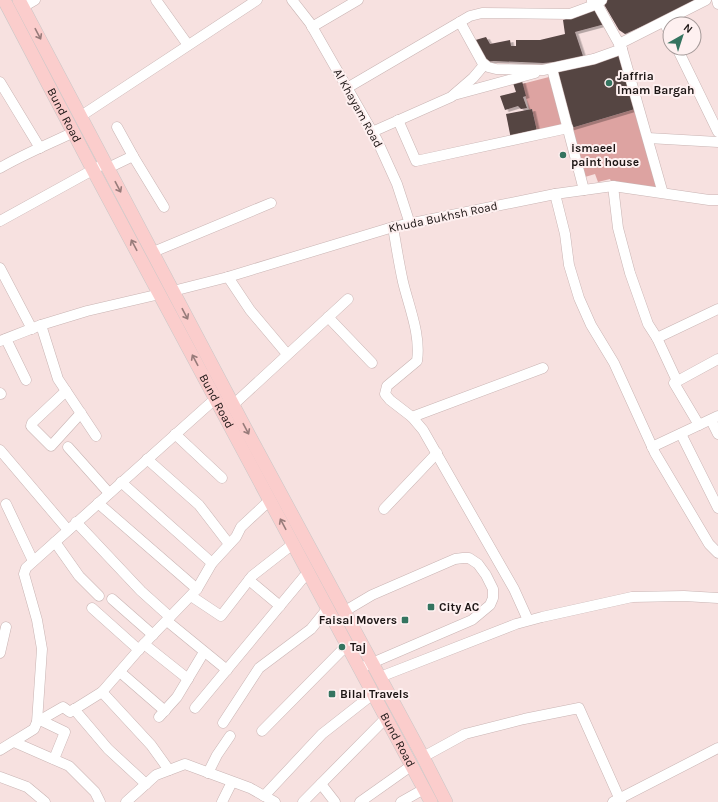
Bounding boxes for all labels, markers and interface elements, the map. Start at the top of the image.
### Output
north arrow [662,16,702,56]
text: N [681,21,695,36]
one-way arrow [34,28,42,40]
street label: Al Khayam Road [331,66,385,150]
place label: Jaffria Imam Bargah [617,69,694,97]
marker: Jaffria Imam Bargah [604,78,614,88]
street label: Bund Road [44,86,84,145]
place label: ismaeel paint house [571,141,639,169]
marker: ismaeel paint house [558,150,568,160]
one-way arrow [114,181,122,193]
street label: Khuda Bukhsh Road [387,199,499,235]
one-way arrow [129,239,137,251]
one-way arrow [182,308,190,320]
one-way arrow [191,354,198,366]
street label: Bund Road [196,372,237,431]
one-way arrow [243,423,250,435]
one-way arrow [279,518,286,530]
place label: City AC [439,600,480,614]
marker: City AC [426,602,436,612]
place label: Faisal Movers [319,613,397,627]
marker: Faisal Movers [400,615,410,625]
place label: Taj [350,640,366,654]
marker: Taj [337,642,347,652]
place label: Bilal Travels [340,687,409,701]
marker: Bilal Travels [327,689,337,699]
street label: Bund Road [377,710,418,769]

